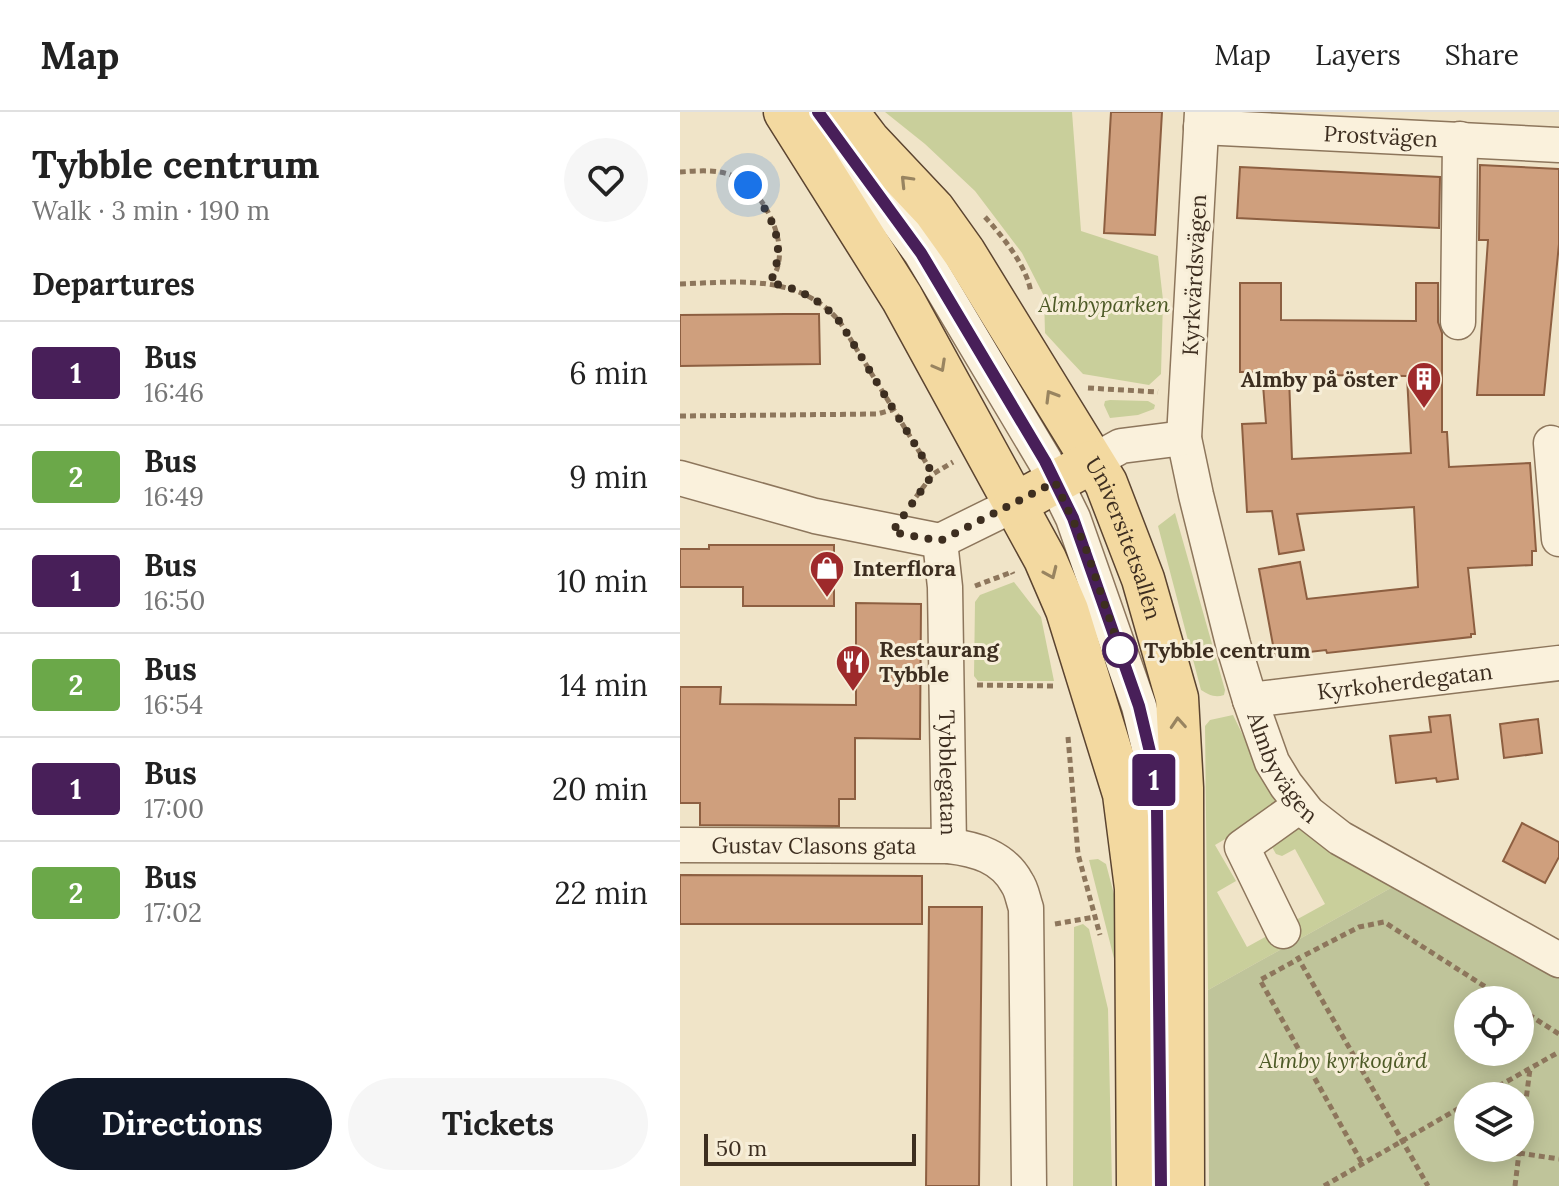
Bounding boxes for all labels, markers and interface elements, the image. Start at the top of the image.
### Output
text: Map [40,31,119,79]
text: Map [1214,37,1271,73]
text: Layers [1315,37,1401,73]
text: Share [1445,37,1519,73]
street label: Prostvägen [1323,119,1439,153]
button: heart [564,138,648,222]
text: Tybble centrum [32,140,319,188]
your location [728,165,768,205]
one-way arrow [901,176,916,190]
street label: Kyrkvärdsvägen [1176,193,1212,357]
text: Walk · 3 min · 190 m [32,194,270,227]
text: Departures [32,265,195,303]
park label: Almbyparken [1037,290,1170,318]
text: Bus [144,338,197,376]
text: 6 min [569,354,648,392]
text: 1 [70,355,82,391]
one-way arrow [930,357,946,372]
building icon: Almby på öster [1405,360,1443,410]
place label: Almby på öster [1241,365,1398,393]
text: 16:46 [144,376,204,409]
one-way arrow [1046,390,1061,404]
text: Bus [144,442,197,480]
street label: Universitetsallén [1079,451,1168,623]
text: 9 min [569,458,648,496]
text: 2 [69,459,83,495]
text: 16:49 [144,480,204,513]
text: Bus [144,546,197,584]
shop icon: Interflora [808,549,846,599]
place label: Interflora [853,554,956,582]
text: 10 min [557,562,648,600]
text: 1 [70,563,82,599]
one-way arrow [1042,565,1058,579]
text: 16:50 [144,584,205,617]
marker: Tybble centrum [1103,633,1137,667]
place label: Restaurang Tybble [879,635,1000,688]
place label: Tybble centrum [1144,636,1310,664]
restaurant icon: Restaurang Tybble [834,643,872,693]
text: Bus [144,650,197,688]
street label: Kyrkoherdegatan [1316,657,1494,706]
text: 14 min [559,666,648,704]
text: 2 [69,667,83,703]
text: 16:54 [144,688,203,721]
street label: Almbyvägen [1241,707,1323,829]
street label: Tybblegatan [933,710,963,836]
one-way arrow [1170,716,1187,729]
text: Bus [144,754,197,792]
line badge: 1 [1128,754,1180,806]
text: 1 [1148,762,1160,798]
text: 20 min [552,770,648,808]
text: 1 [70,771,82,807]
text: 17:00 [144,792,204,825]
street label: Gustav Clasons gata [711,831,917,860]
text: Bus [144,858,197,896]
text: 22 min [554,874,648,912]
text: 2 [69,875,83,911]
text: 17:02 [144,896,202,929]
map controls [1454,986,1534,1162]
button: locate [1454,986,1534,1066]
park label: Almby kyrkogård [1258,1046,1428,1074]
button: Directions [32,1078,332,1170]
button: Tickets [348,1078,648,1170]
button: layers [1454,1082,1534,1162]
scale bar [704,1130,916,1166]
text: 50 m [716,1134,767,1162]

